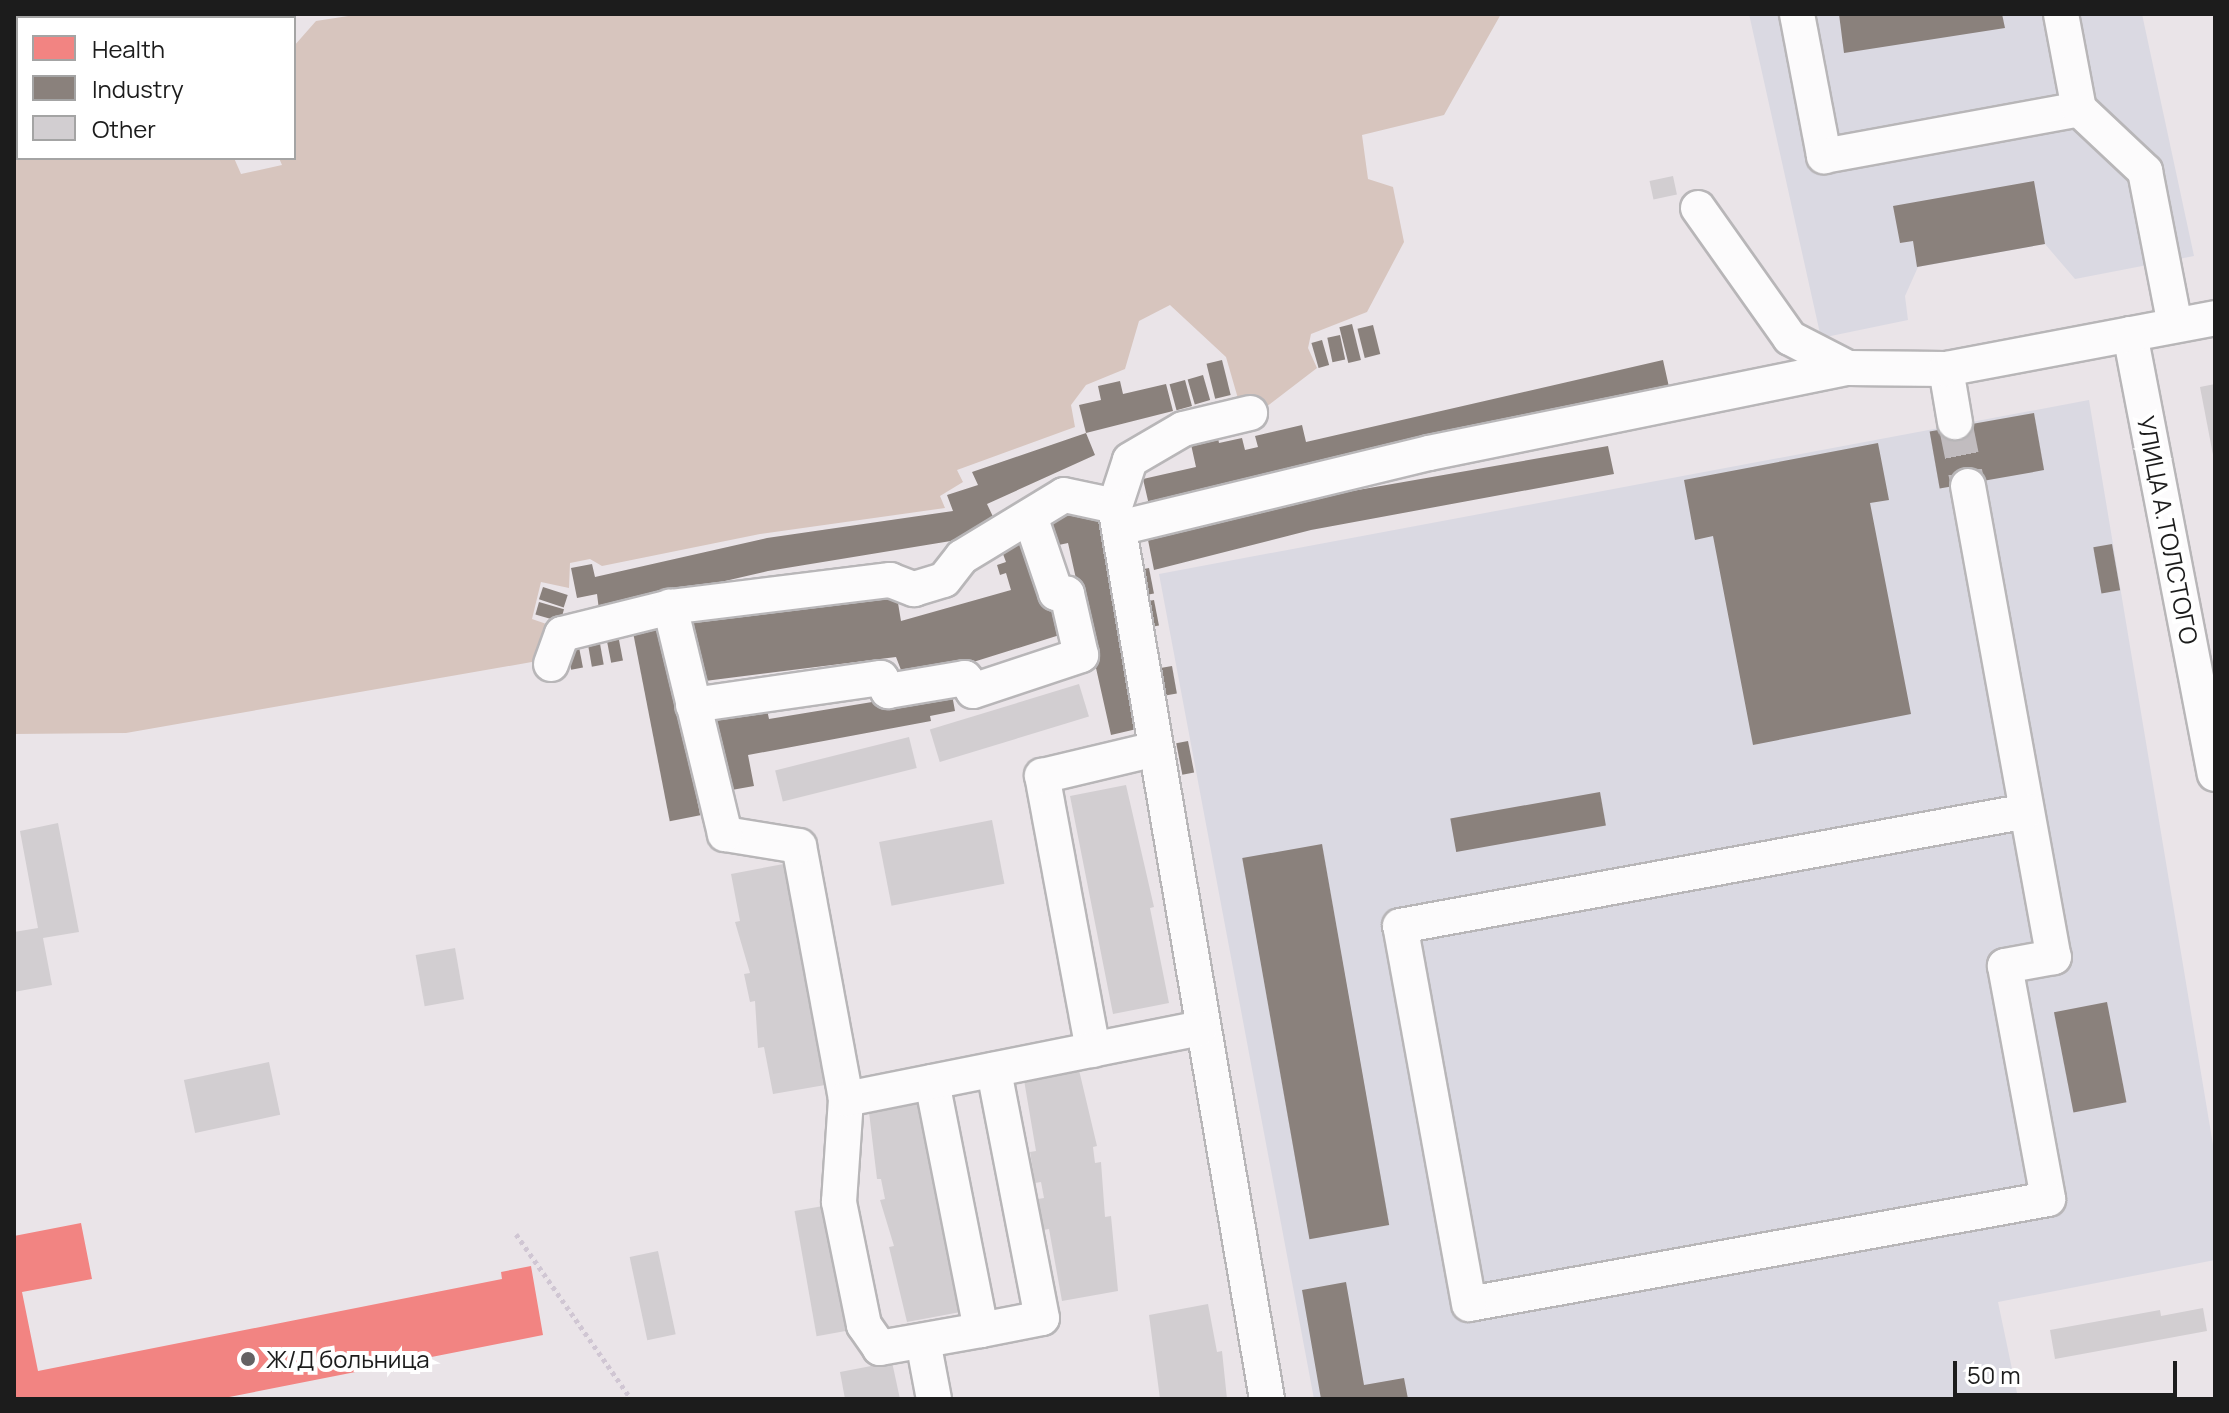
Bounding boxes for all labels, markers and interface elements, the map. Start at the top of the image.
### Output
legend [16,16,296,160]
text: Health [92,32,165,65]
text: Industry [92,72,184,105]
text: Other [92,112,156,145]
street label: УЛИЦА А.ТОЛСТОГО [2132,413,2204,647]
place label: Ж/Д больница [266,1345,430,1373]
scale bar [1957,1345,2181,1395]
marker: Ж/Д больница [237,1348,259,1370]
text: 50 m [1967,1358,2021,1391]

